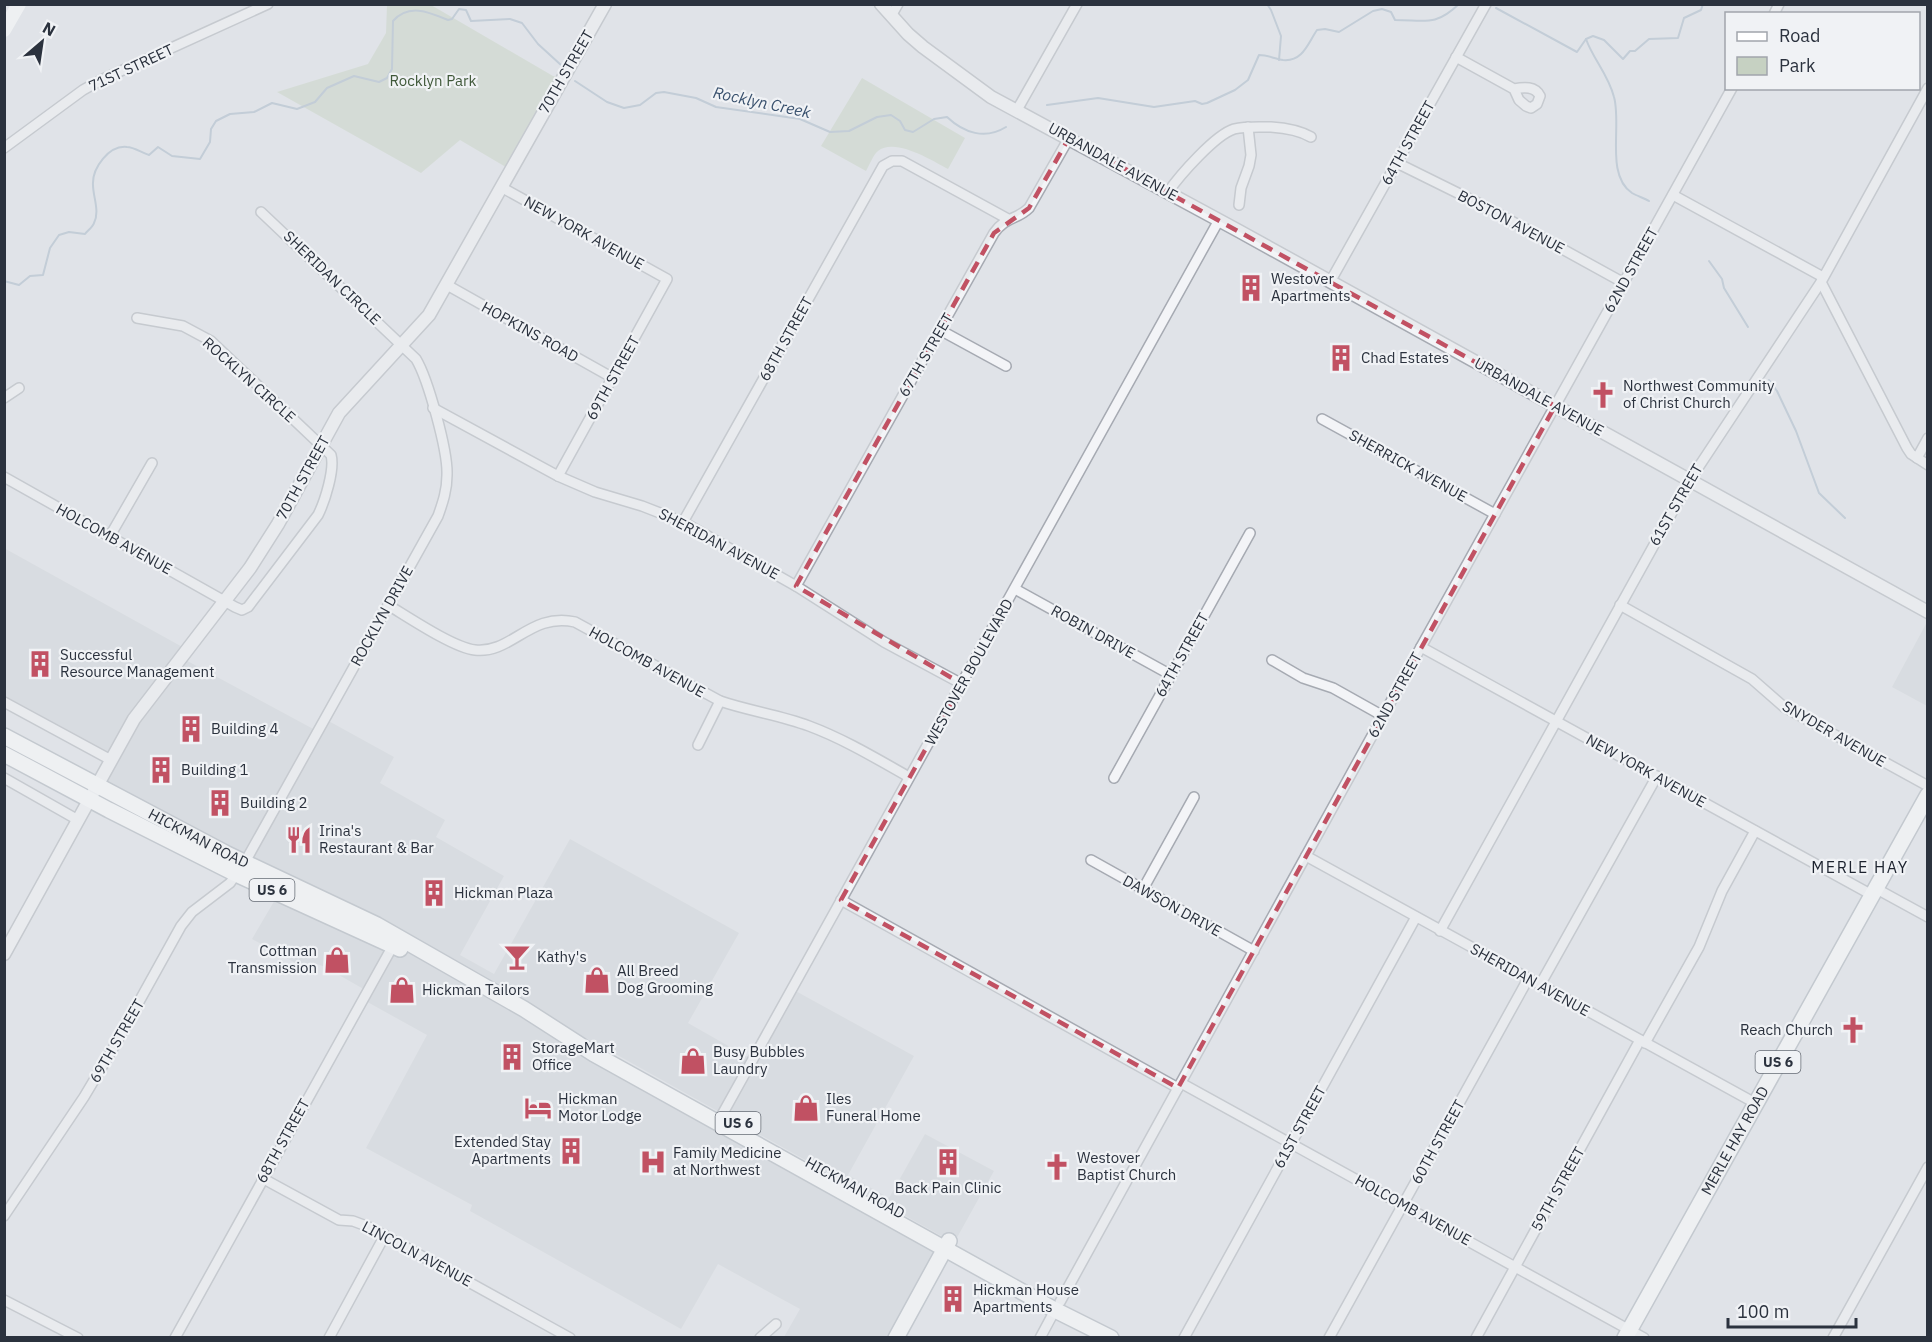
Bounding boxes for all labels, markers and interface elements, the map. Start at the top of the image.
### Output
north arrow [12,12,72,72]
legend [1725,12,1920,90]
text: N [39,17,59,40]
text: Road [1779,24,1820,47]
street label: 70TH STREET [534,26,597,117]
street label: 71ST STREET [85,39,177,95]
text: Park [1779,54,1816,77]
park label: Rocklyn Park [389,71,477,90]
water label: Rocklyn Creek [711,82,813,122]
street label: 64TH STREET [1377,97,1439,188]
street label: URBANDALE AVENUE [1045,118,1181,205]
street label: BOSTON AVENUE [1455,185,1568,258]
street label: NEW YORK AVENUE [521,192,648,273]
street label: 62ND STREET [1599,223,1662,316]
street label: SHERIDAN CIRCLE [280,226,385,329]
place label: Westover Apartments [1271,269,1351,305]
building icon: Westover Apartments [1236,273,1266,303]
street label: 68TH STREET [755,293,817,384]
street label: HOPKINS ROAD [478,297,582,366]
street label: 67TH STREET [894,309,957,400]
street label: 69TH STREET [582,332,644,423]
street label: ROCKLYN CIRCLE [199,333,300,426]
building icon: Chad Estates [1326,343,1356,373]
place label: Chad Estates [1361,348,1449,367]
street label: URBANDALE AVENUE [1471,353,1607,440]
place label: Northwest Community of Christ Church [1623,376,1775,412]
church icon: Northwest Community of Christ Church [1588,380,1618,410]
street label: SHERRICK AVENUE [1346,425,1471,506]
street label: 70TH STREET [272,432,334,523]
street label: 61ST STREET [1644,460,1707,549]
street label: HOLCOMB AVENUE [53,499,176,578]
street label: SHERIDAN AVENUE [656,504,783,583]
street label: ROCKLYN DRIVE [346,562,417,669]
street label: WESTOVER BOULEVARD [920,595,1017,748]
street label: ROBIN DRIVE [1048,601,1139,663]
street label: 64TH STREET [1151,609,1213,700]
street label: HOLCOMB AVENUE [586,622,709,701]
place label: Successful Resource Management [60,645,214,681]
street label: 62ND STREET [1363,648,1426,741]
building icon: Successful Resource Management [25,649,55,679]
street label: SNYDER AVENUE [1779,696,1889,771]
building icon: Building 4 [176,714,206,744]
place label: Building 4 [211,719,279,738]
street label: NEW YORK AVENUE [1583,730,1710,811]
building icon: Building 1 [146,755,176,785]
place label: Building 1 [181,760,249,779]
building icon: Building 2 [205,788,235,818]
place label: Building 2 [240,793,308,812]
street label: HICKMAN ROAD [145,804,252,872]
place label: Irina's Restaurant & Bar [319,821,434,857]
restaurant icon: Irina's Restaurant & Bar [284,825,314,855]
district label: MERLE HAY [1811,857,1909,877]
street label: DAWSON DRIVE [1120,871,1225,940]
building icon: Hickman Plaza [419,878,449,908]
road number: US 6 [250,879,294,901]
place label: Hickman Plaza [454,883,553,902]
street label: SHERIDAN AVENUE [1467,939,1593,1020]
place label: Cottman Transmission [228,941,317,977]
bar icon: Kathy's [502,942,532,972]
shop icon: Cottman Transmission [322,945,352,975]
place label: Kathy's [537,947,587,966]
place label: All Breed Dog Grooming [617,961,713,997]
shop icon: All Breed Dog Grooming [582,965,612,995]
shop icon: Hickman Tailors [387,975,417,1005]
place label: Hickman Tailors [422,980,530,999]
street label: 69TH STREET [85,995,148,1086]
church icon: Reach Church [1838,1015,1868,1045]
place label: Reach Church [1740,1020,1833,1039]
place label: StorageMart Office [532,1038,615,1074]
building icon: StorageMart Office [497,1042,527,1072]
place label: Busy Bubbles Laundry [713,1042,805,1078]
shop icon: Busy Bubbles Laundry [678,1046,708,1076]
road number: US 6 [1756,1051,1800,1073]
street label: 61ST STREET [1269,1082,1330,1171]
street label: MERLE HAY ROAD [1697,1083,1773,1198]
place label: Hickman Motor Lodge [558,1089,642,1125]
place label: Iles Funeral Home [826,1089,921,1125]
hotel icon: Hickman Motor Lodge [523,1093,553,1123]
shop icon: Iles Funeral Home [791,1093,821,1123]
street label: 68TH STREET [252,1095,314,1186]
street label: 60TH STREET [1407,1096,1469,1187]
road number: US 6 [716,1112,760,1134]
place label: Extended Stay Apartments [454,1132,552,1168]
building icon: Extended Stay Apartments [556,1136,586,1166]
place label: Family Medicine at Northwest [673,1143,782,1179]
street label: 59TH STREET [1527,1143,1589,1234]
hospital icon: Family Medicine at Northwest [638,1147,668,1177]
building icon: Back Pain Clinic [933,1147,963,1177]
place label: Westover Baptist Church [1077,1148,1176,1184]
street label: HICKMAN ROAD [802,1152,908,1223]
church icon: Westover Baptist Church [1042,1152,1072,1182]
street label: HOLCOMB AVENUE [1352,1170,1475,1249]
place label: Back Pain Clinic [895,1178,1002,1197]
street label: LINCOLN AVENUE [359,1217,476,1291]
place label: Hickman House Apartments [973,1280,1079,1316]
building icon: Hickman House Apartments [938,1284,968,1314]
scale bar [1728,1291,1856,1329]
text: 100 m [1737,1300,1789,1323]

